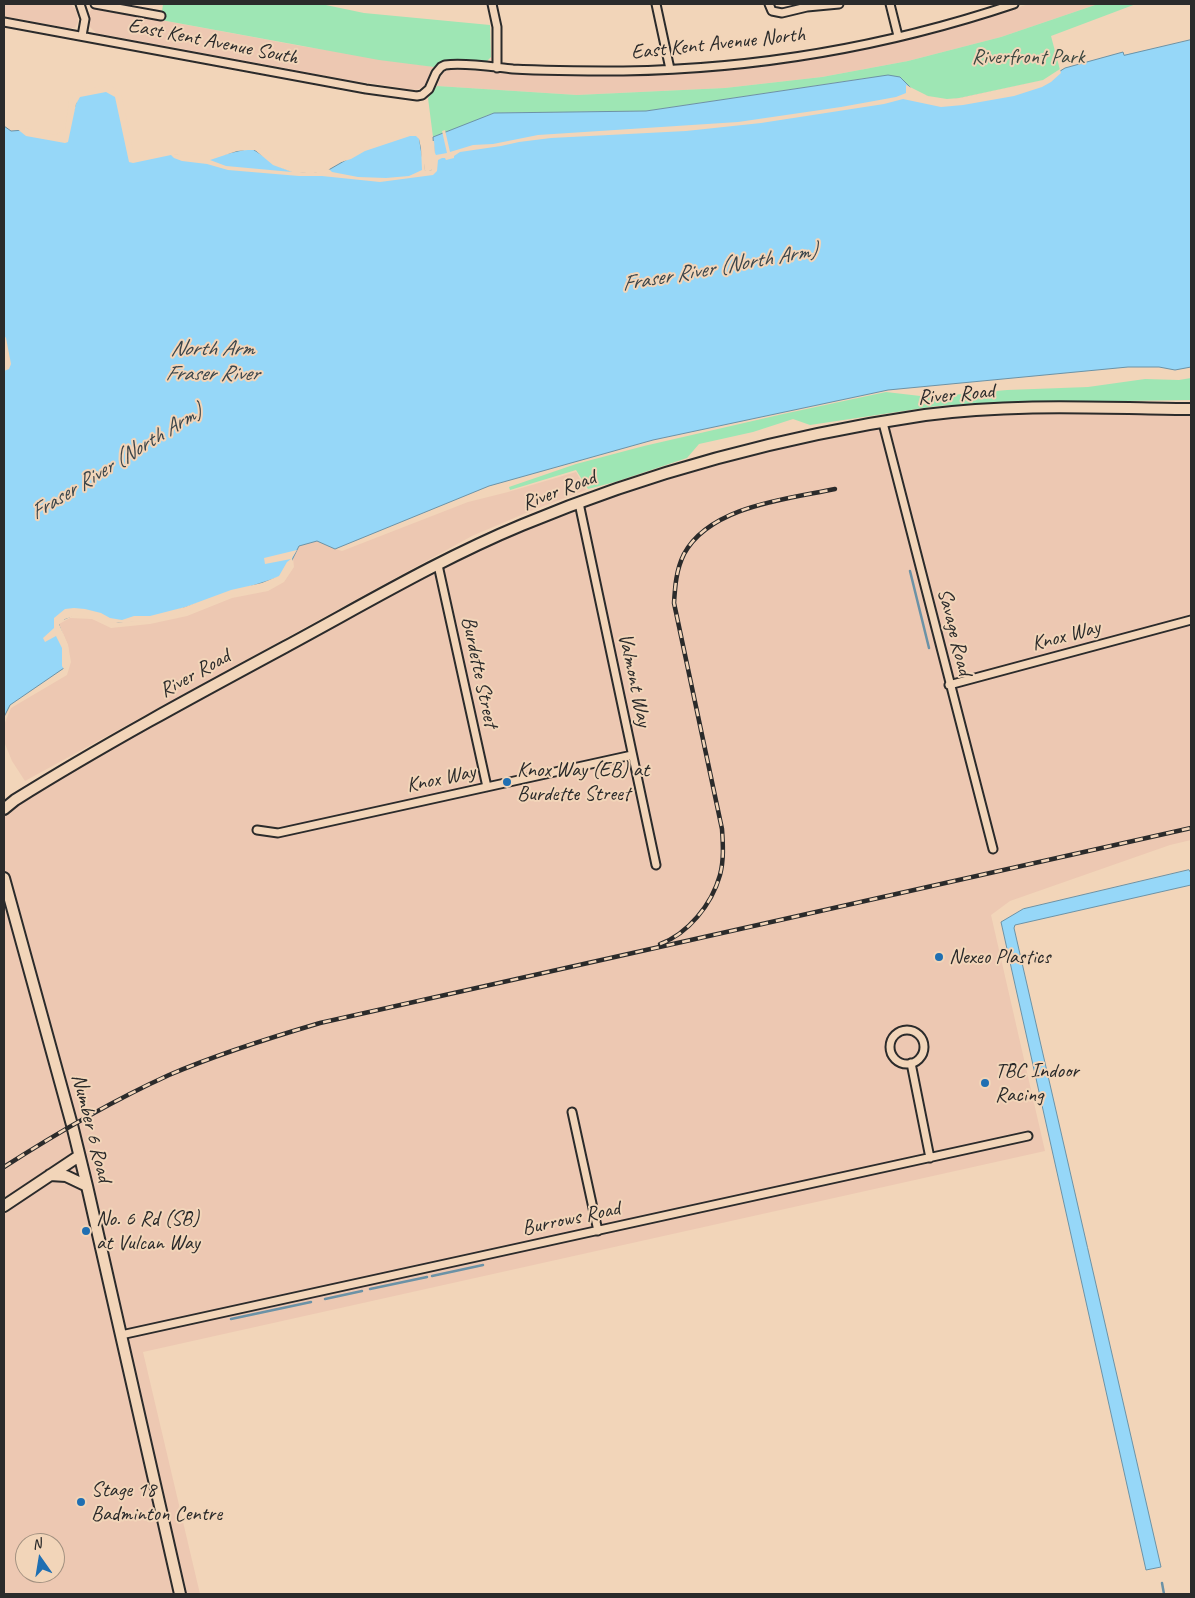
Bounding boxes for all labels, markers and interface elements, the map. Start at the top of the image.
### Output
street label: East Kent Avenue South [126,13,300,71]
street label: East Kent Avenue North [630,22,806,66]
park label: Riverfront Park [972,44,1084,70]
water label: Fraser River (North Arm) [620,238,818,298]
water label: North Arm Fraser River [165,336,259,388]
street label: River Road [917,379,995,411]
water label: Fraser River (North Arm) [25,400,207,526]
street label: River Road [519,465,599,517]
street label: Savage Road [931,586,977,678]
street label: Burdette Street [455,614,503,730]
street label: Knox Way [1029,615,1103,657]
street label: Valmont Way [612,631,656,729]
street label: River Road [155,644,235,704]
place label: Knox Way (EB) at Burdette Street [517,757,649,807]
street label: Knox Way [404,759,478,799]
marker: Knox Way (EB) at Burdette Street [501,776,513,788]
place label: Nexeo Plastics [949,944,1050,970]
marker: Nexeo Plastics [933,951,945,963]
place label: TBC Indoor Racing [995,1058,1079,1108]
street label: Number 6 Road [65,1071,117,1185]
marker: TBC Indoor Racing [979,1077,991,1089]
street label: Burrows Road [520,1196,622,1242]
place label: No. 6 Rd (SB) at Vulcan Way [96,1206,200,1256]
marker: No. 6 Rd (SB) at Vulcan Way [80,1225,92,1237]
place label: Stage 18 Badminton Centre [91,1477,222,1527]
marker: Stage 18 Badminton Centre [75,1496,87,1508]
north arrow [15,1533,65,1583]
text: N [31,1535,43,1553]

